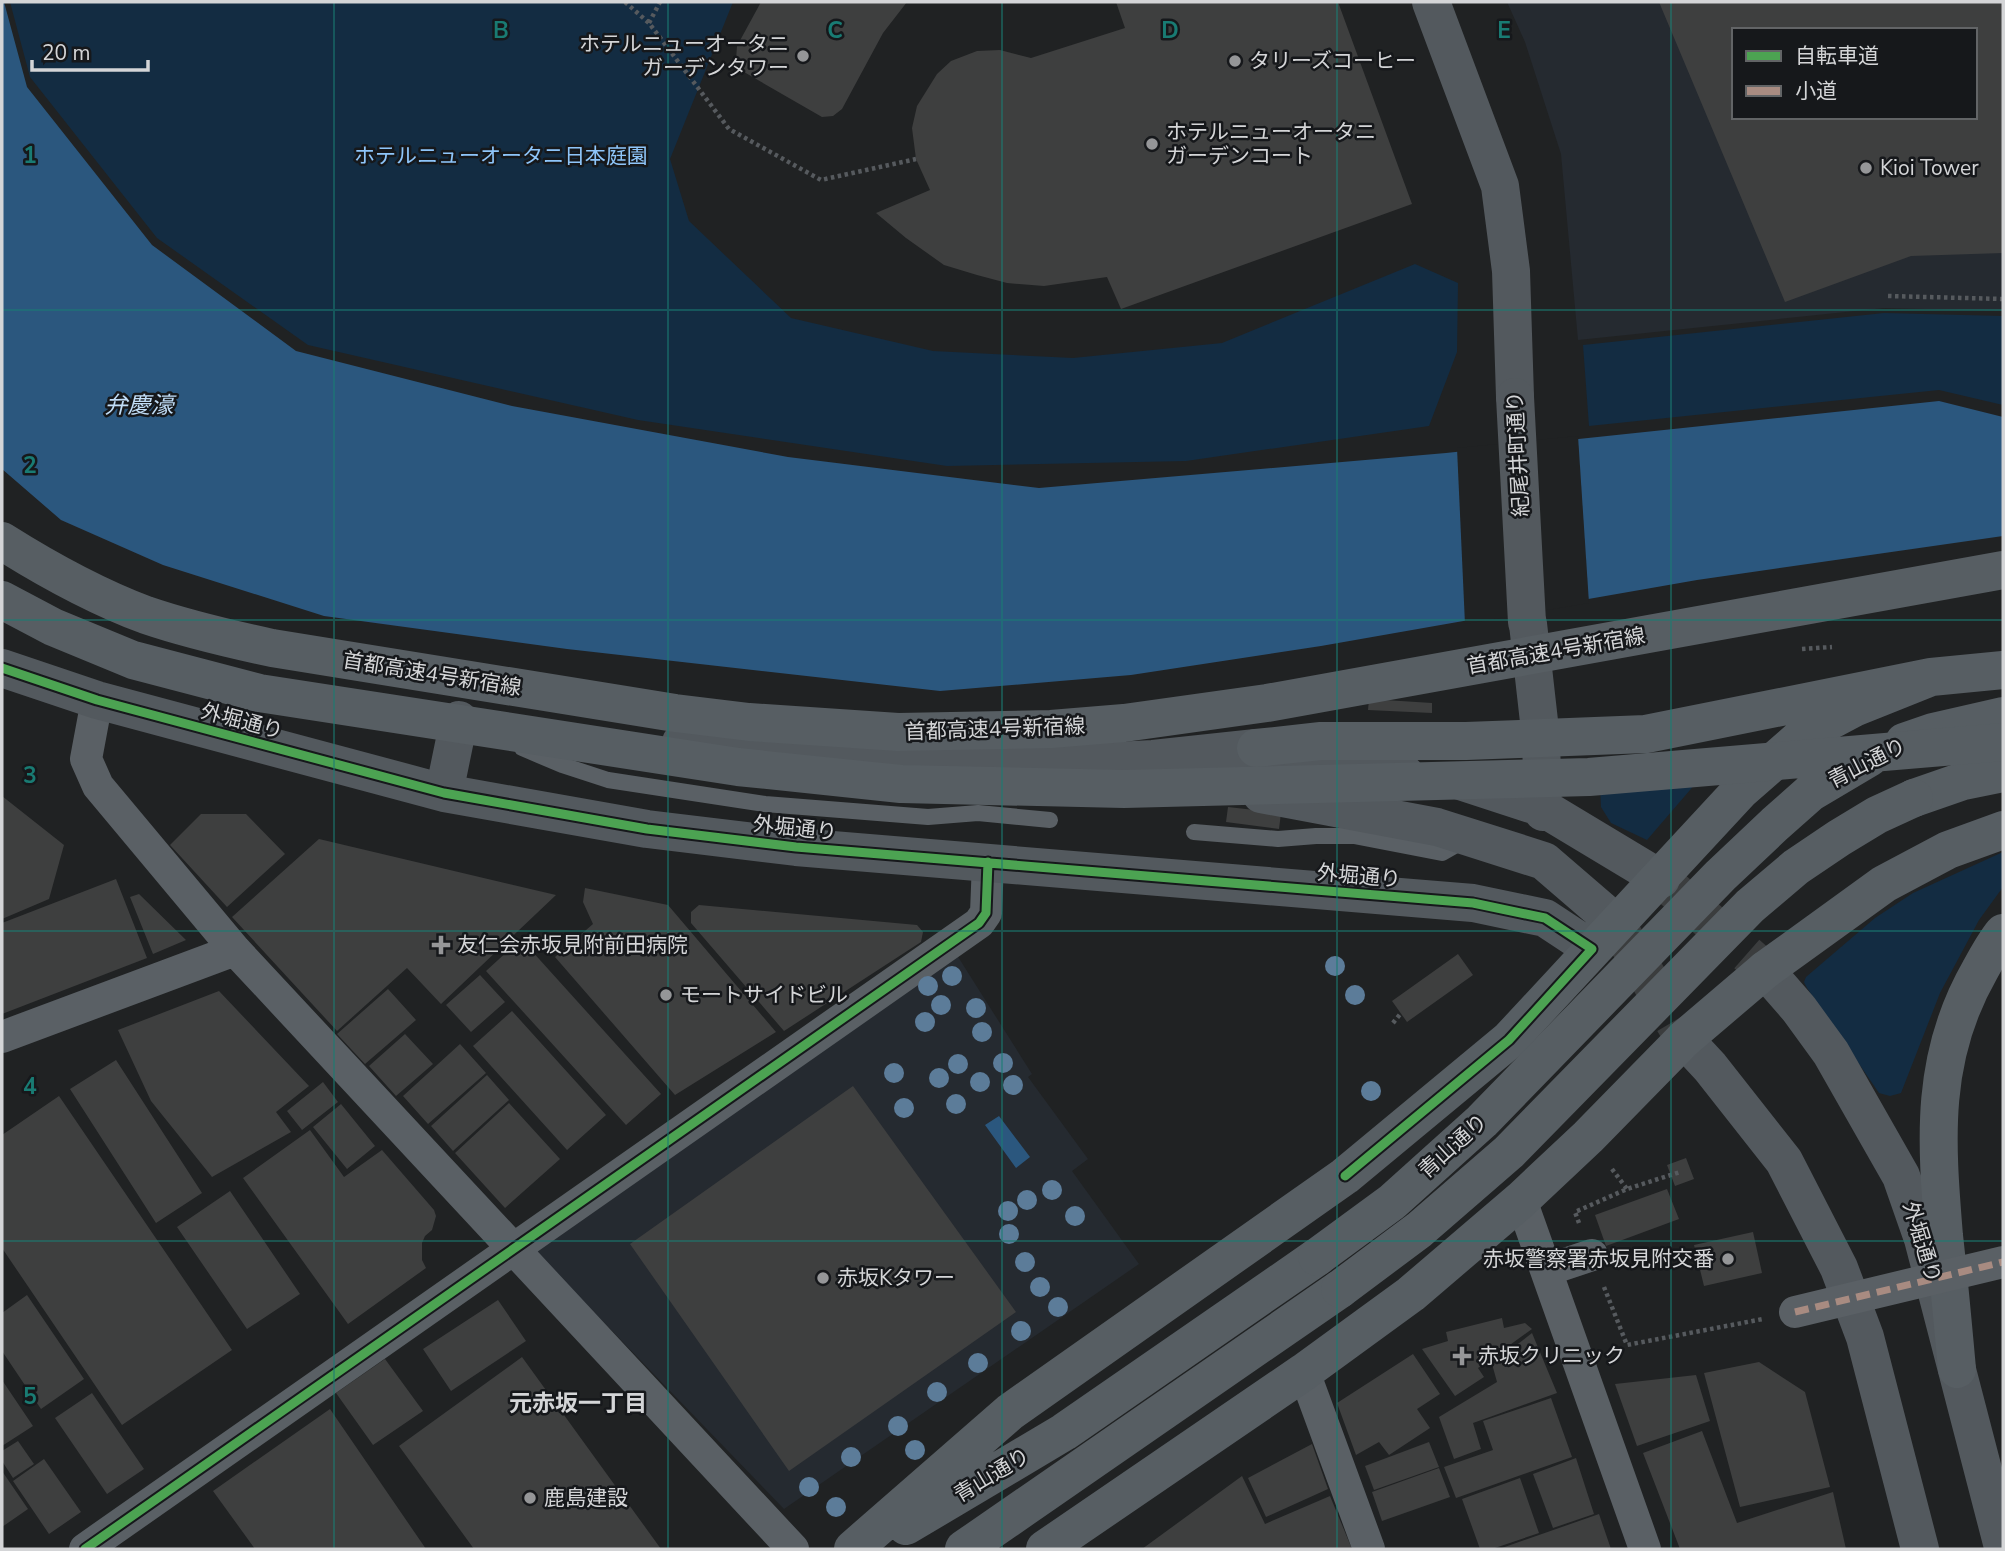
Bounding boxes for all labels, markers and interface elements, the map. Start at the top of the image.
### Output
text: B [493,15,509,46]
text: C [827,15,843,46]
text: D [1161,15,1179,46]
text: E [1497,15,1511,46]
scale bar [32,28,147,72]
legend [1732,28,1977,119]
place label: ホテルニューオータニ ガーデンタワー [579,30,789,82]
text: 20 m [42,39,91,67]
text: 自転車道 [1795,42,1879,70]
place label: タリーズコーヒー [1249,47,1416,75]
marker: ホテルニューオータニ ガーデンタワー [795,48,811,64]
marker: タリーズコーヒー [1227,53,1243,69]
text: 小道 [1795,77,1837,105]
place label: ホテルニューオータニ ガーデンコート [1166,118,1376,170]
marker: ホテルニューオータニ ガーデンコート [1144,136,1160,152]
text: 1 [23,140,37,171]
park label: ホテルニューオータニ日本庭園 [354,142,648,170]
place label: Kioi Tower [1880,154,1979,182]
marker: Kioi Tower [1858,160,1874,176]
water label: 弁慶濠 [105,390,178,421]
street label: 紀尾井町通り [1501,390,1535,518]
text: 2 [23,450,37,481]
street label: 首都高速4号新宿線 [1465,622,1647,680]
street label: 首都高速4号新宿線 [341,646,523,702]
street label: 外堀通り [198,697,286,745]
street label: 首都高速4号新宿線 [904,712,1086,746]
street label: 青山通り [1823,731,1911,795]
text: 3 [23,760,37,791]
street label: 外堀通り [752,810,838,846]
street label: 外堀通り [1316,858,1402,894]
place label: 友仁会赤坂見附前田病院 [457,931,688,959]
marker: 友仁会赤坂見附前田病院 [431,935,451,955]
place label: モートサイドビル [680,981,848,1009]
marker: モートサイドビル [658,987,674,1003]
text: 4 [23,1071,37,1102]
street label: 青山通り [1412,1107,1494,1185]
street label: 外堀通り [1896,1198,1948,1286]
place label: 赤坂警察署赤坂見附交番 [1483,1245,1714,1273]
marker: 赤坂警察署赤坂見附交番 [1720,1251,1736,1267]
place label: 赤坂Kタワー [837,1264,955,1292]
marker: 赤坂Kタワー [815,1270,831,1286]
place label: 赤坂クリニック [1478,1342,1625,1370]
marker: 赤坂クリニック [1452,1346,1472,1366]
text: 5 [23,1381,37,1412]
district label: 元赤坂一丁目 [509,1388,647,1419]
street label: 青山通り [949,1441,1035,1509]
place label: 鹿島建設 [544,1484,628,1512]
marker: 鹿島建設 [522,1490,538,1506]

